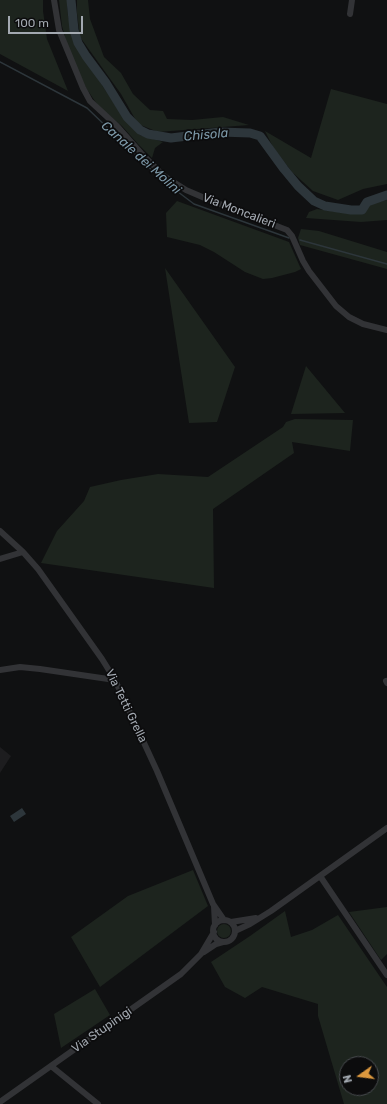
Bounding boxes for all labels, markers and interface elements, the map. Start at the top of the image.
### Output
scale bar [10,8,85,34]
text: 100 m [15,16,49,30]
water label: Canale dei Molini [98,118,184,198]
water label: Chisola [183,125,229,145]
street label: Via Moncalieri [200,190,278,232]
street label: Via Tetti Grella [102,667,150,745]
street label: Via Stupinigi [69,1004,135,1056]
north arrow [339,1056,379,1096]
text: N [341,1073,355,1084]

